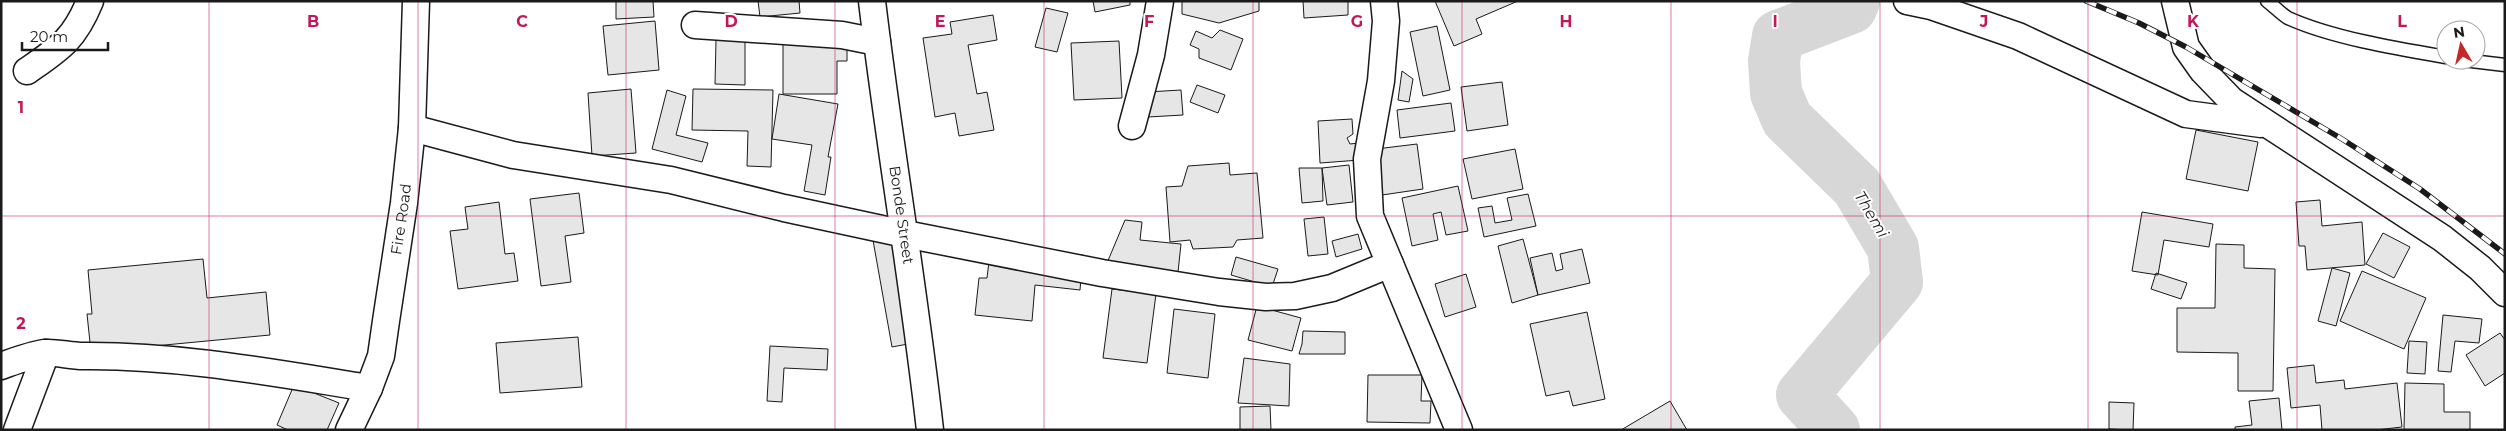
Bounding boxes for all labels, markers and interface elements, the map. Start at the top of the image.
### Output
text: B [307,12,319,31]
text: C [516,12,528,31]
text: D [724,12,738,31]
text: E [935,12,945,31]
text: F [1144,12,1154,31]
text: G [1351,12,1363,31]
text: H [1560,12,1572,31]
text: I [1772,12,1778,31]
text: J [1979,12,1988,31]
text: K [2187,12,2200,31]
text: L [2397,12,2407,31]
scale bar [22,20,109,52]
north arrow [2436,20,2486,70]
text: N [2452,22,2466,42]
text: 20 m [30,27,68,46]
text: 1 [18,98,24,117]
street label: Bonde Street [885,164,918,265]
street label: Fire Road [386,183,415,256]
water label: Themi [1850,188,1893,242]
text: 2 [16,314,26,333]

